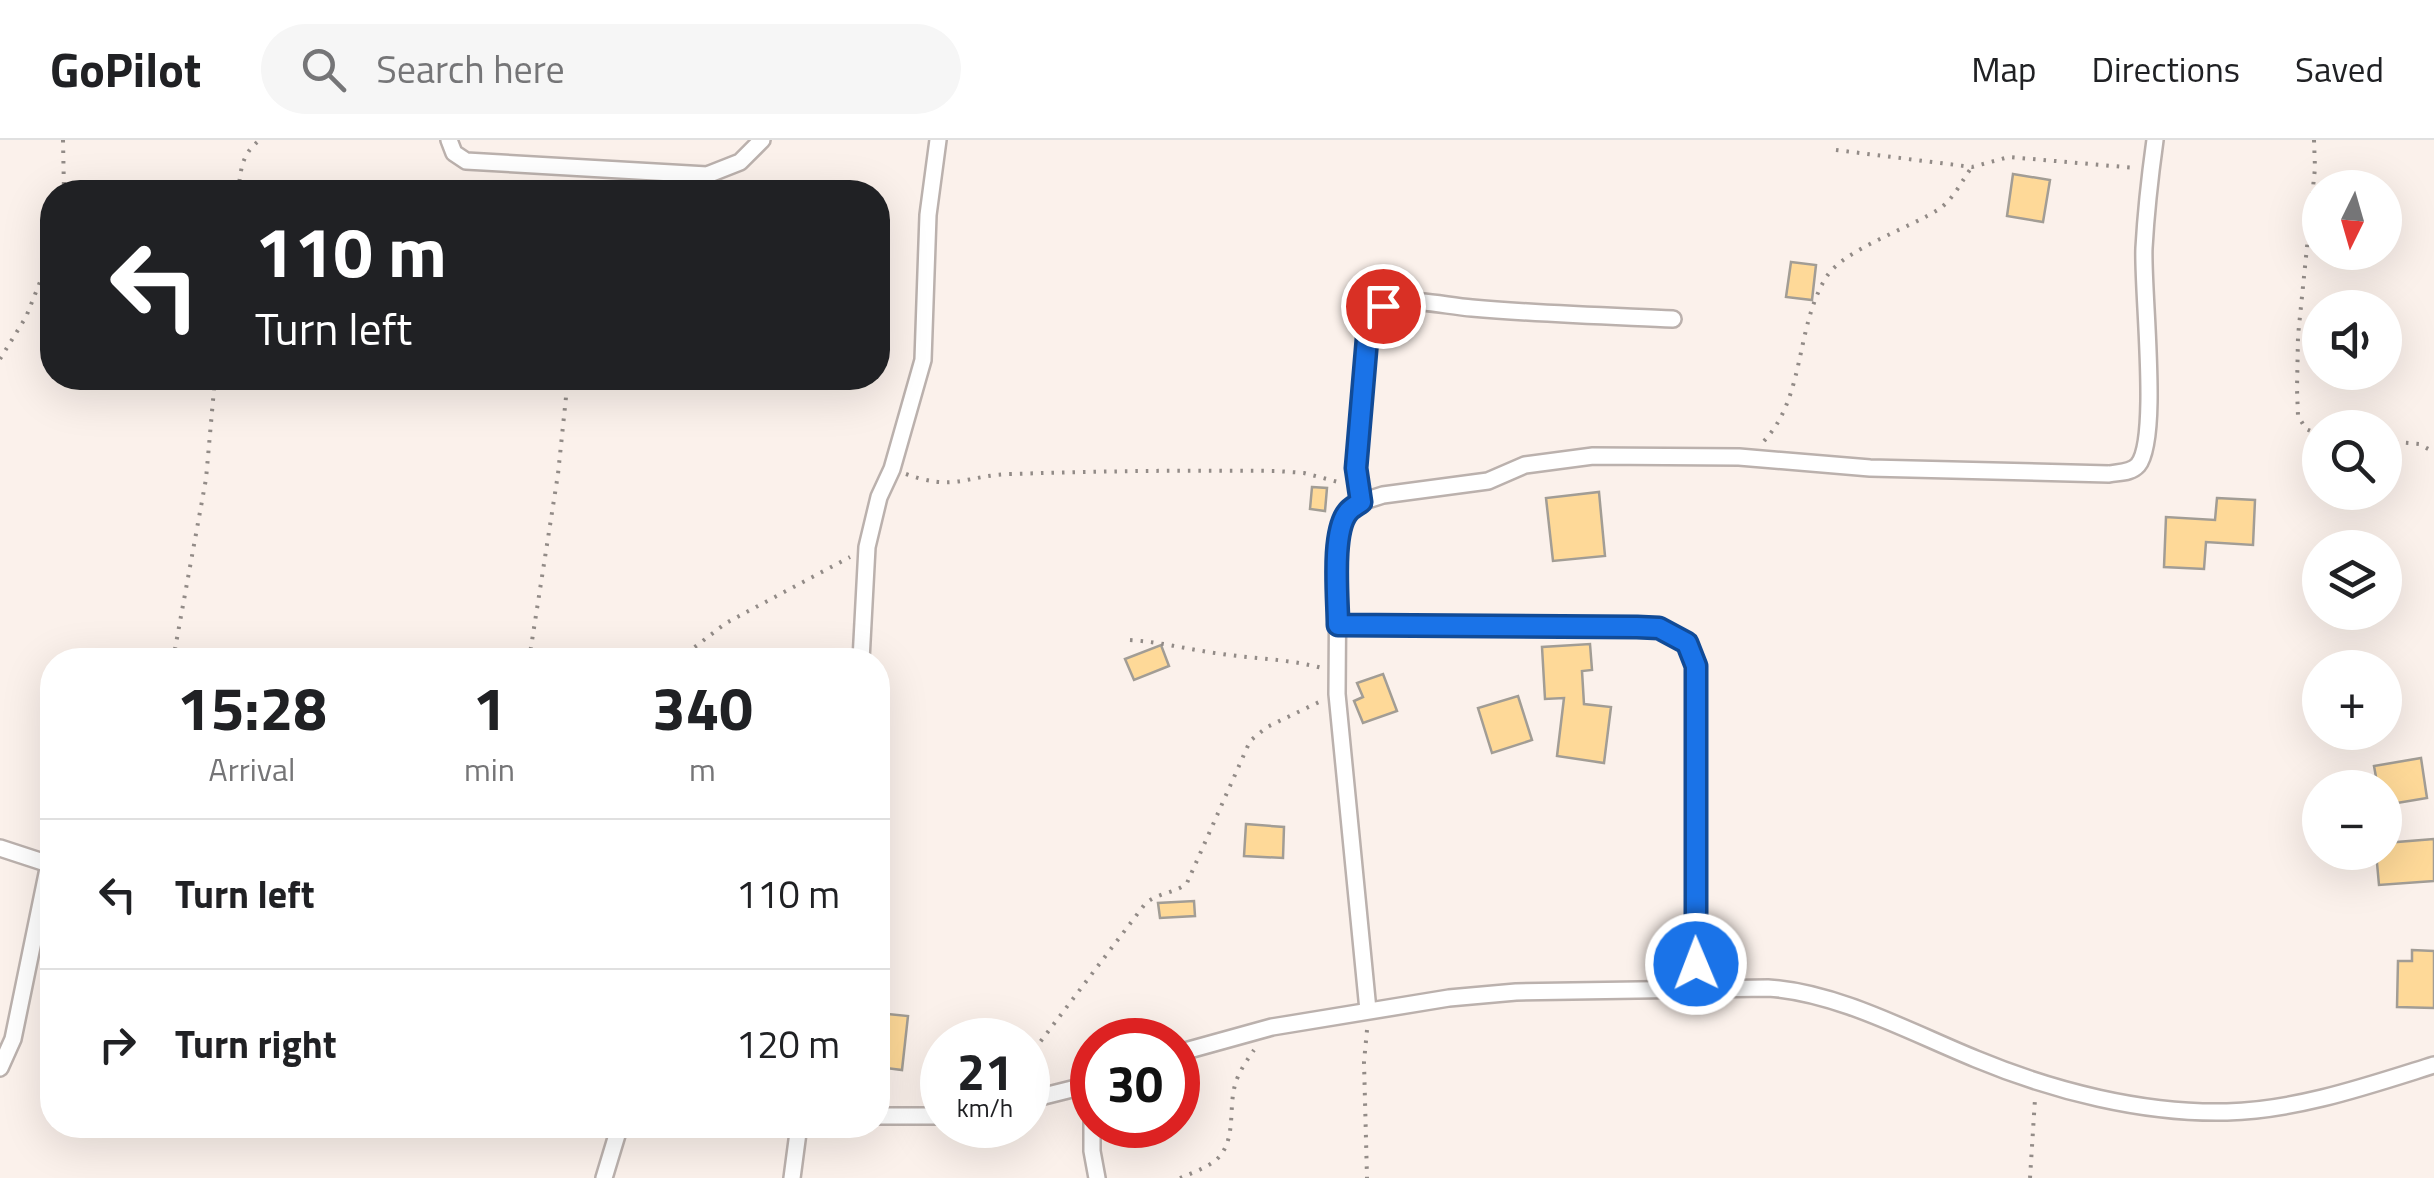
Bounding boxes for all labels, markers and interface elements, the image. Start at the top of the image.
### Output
search box [261,24,961,114]
text: GoPilot [50,33,201,106]
text: Search here [376,40,565,98]
icon: search [296,42,351,97]
text: Map [1971,42,2037,96]
text: Directions [2092,42,2240,96]
text: Saved [2295,42,2384,96]
north arrow [2302,170,2402,270]
map controls [2302,170,2402,870]
text: 110 m [255,198,447,304]
icon: left [90,220,220,350]
pin [1341,264,1426,349]
icon: arrive [1356,279,1411,334]
button: sound [2302,290,2402,390]
text: Turn left [255,294,412,362]
button: search [2302,410,2402,510]
button: layers [2302,530,2402,630]
button: + [2302,650,2402,750]
text: 15:28 [177,662,327,753]
text: 1 [473,662,506,753]
text: 340 [652,662,753,753]
text: Arrival [209,745,295,793]
text: min [464,745,515,793]
text: m [689,745,716,793]
button: − [2302,770,2402,870]
text: Turn left [175,865,315,923]
text: 110 m [736,865,840,923]
icon: left [90,867,145,922]
position arrow [1644,912,1748,1016]
text: Turn right [175,1015,337,1073]
text: 120 m [736,1015,840,1073]
icon: right [90,1017,145,1072]
speed limit sign: 30 [1070,1018,1200,1148]
text: 21 [957,1033,1013,1109]
text: km/h [957,1089,1013,1127]

